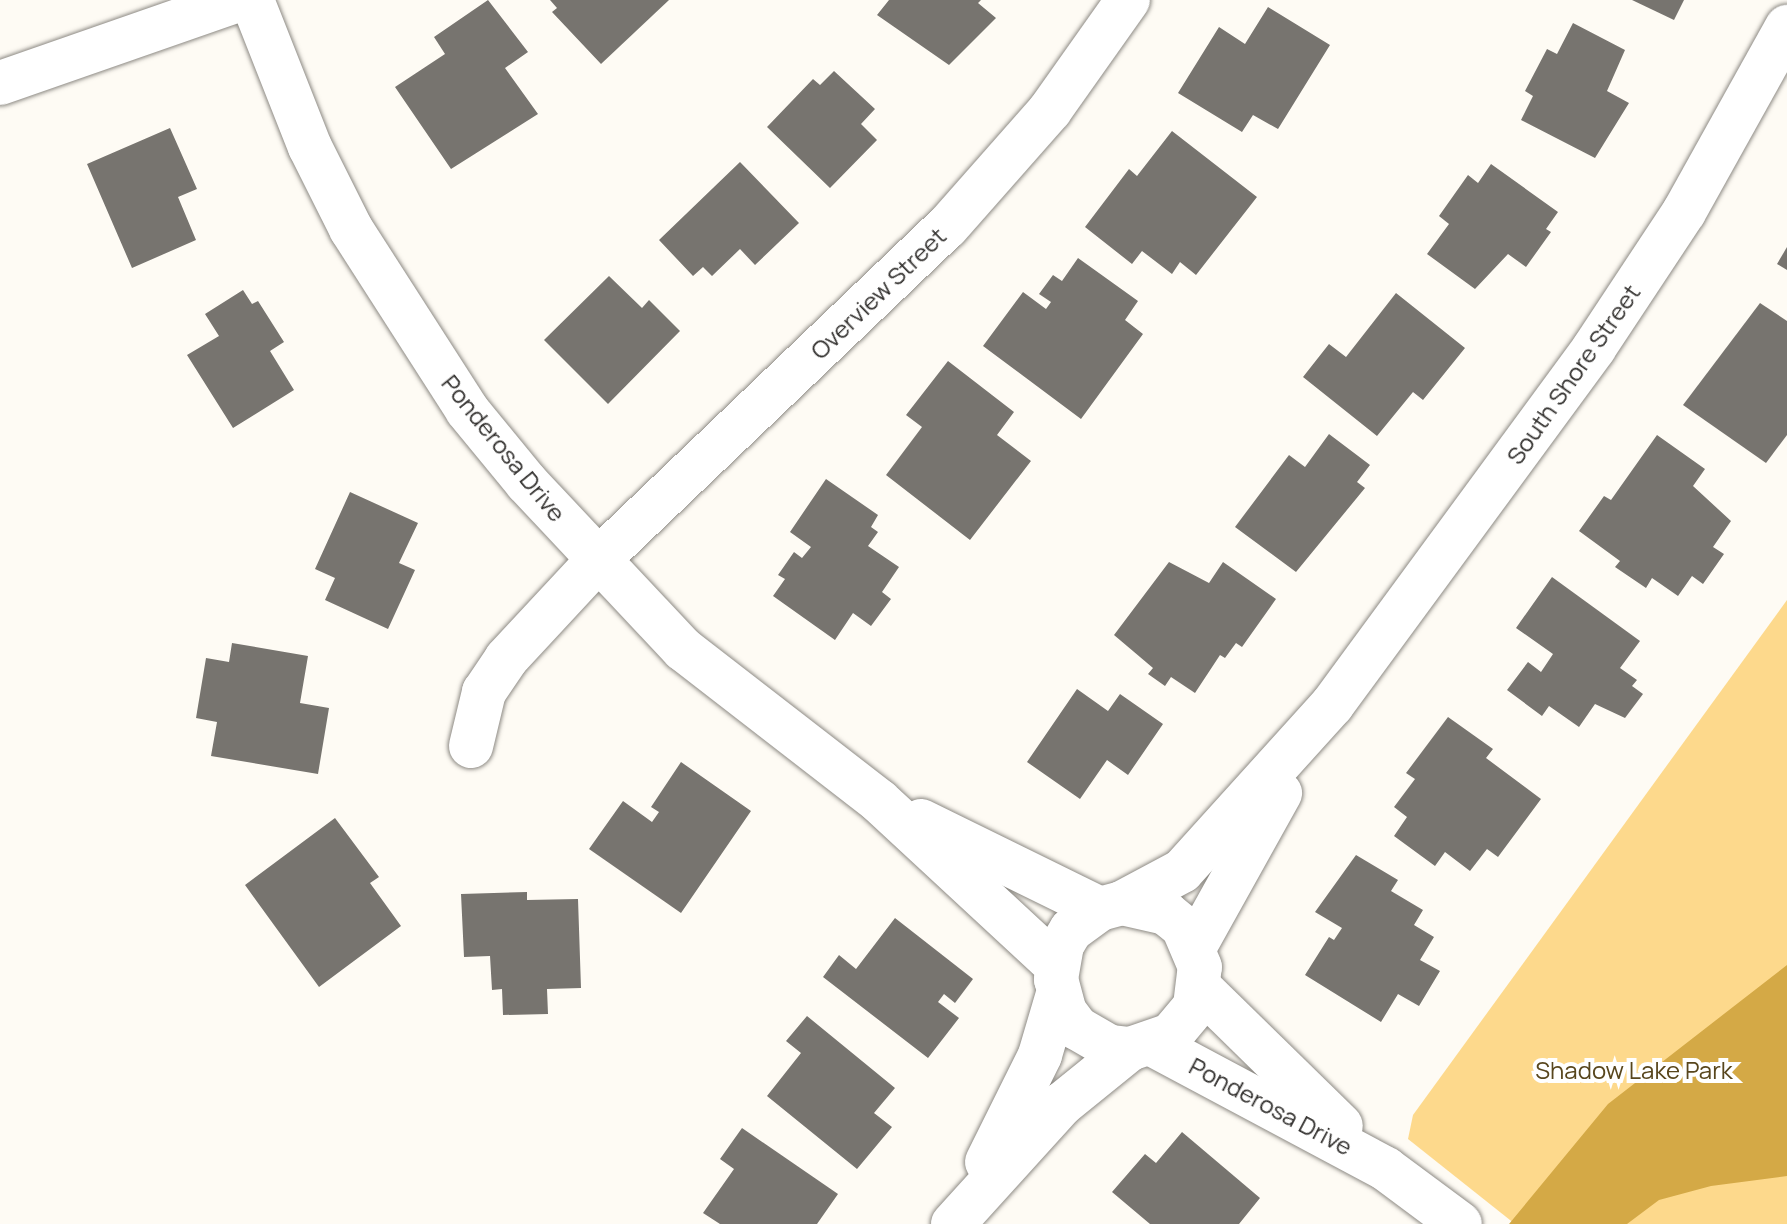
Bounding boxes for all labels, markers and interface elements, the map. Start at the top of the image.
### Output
street label: Overview Street [804,221,952,365]
street label: South Shore Street [1500,279,1646,469]
street label: Ponderosa Drive [436,369,572,527]
street label: Ponderosa Drive [1185,1051,1357,1161]
park label: Shadow Lake Park [1535,1056,1733,1084]

